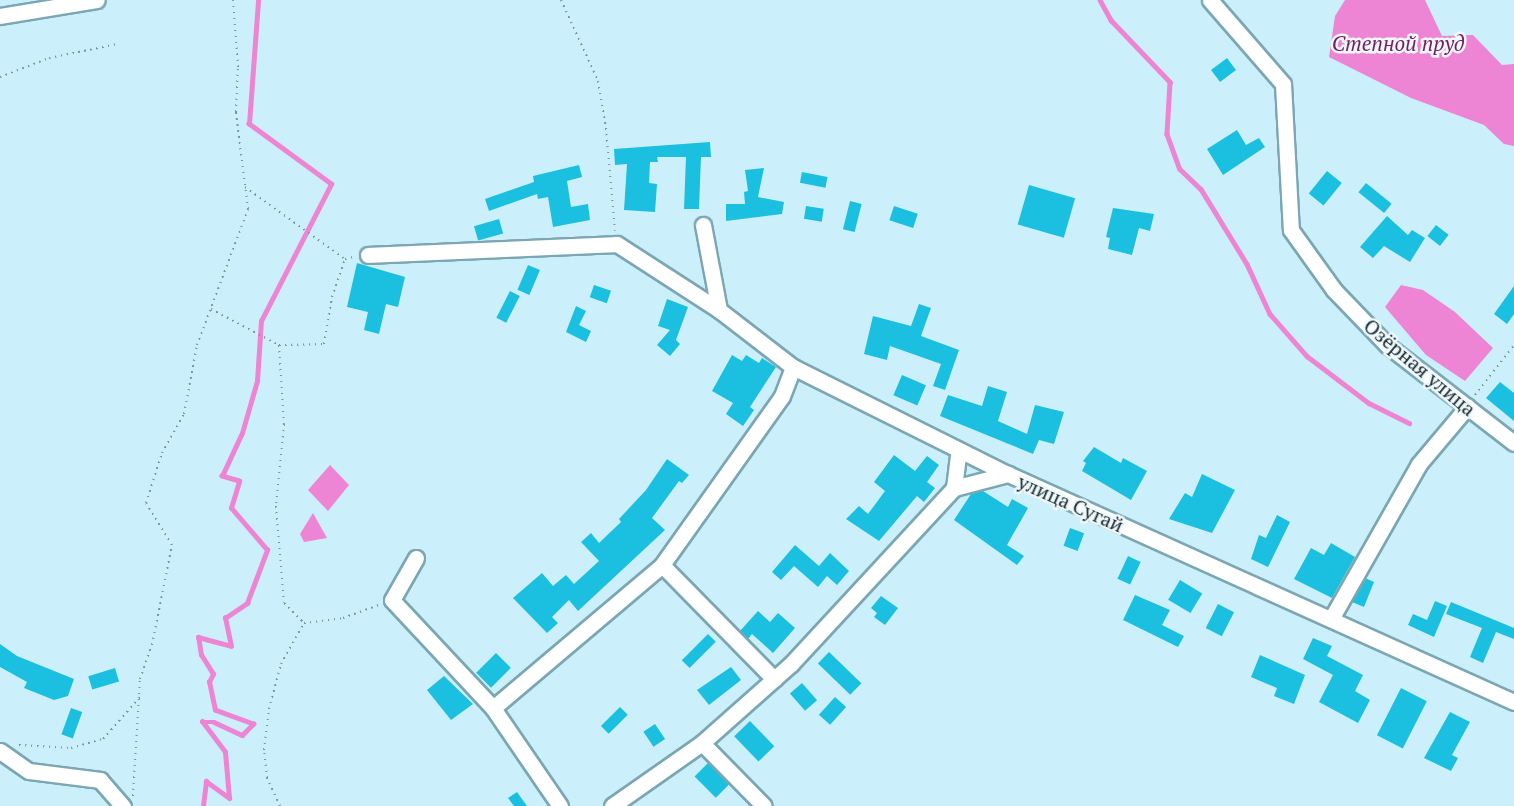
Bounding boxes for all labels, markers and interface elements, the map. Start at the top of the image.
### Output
water label: Степной пруд [1332,30,1464,56]
street label: Озёрная улица [1359,313,1481,421]
street label: улица Сугай [1014,469,1128,537]

